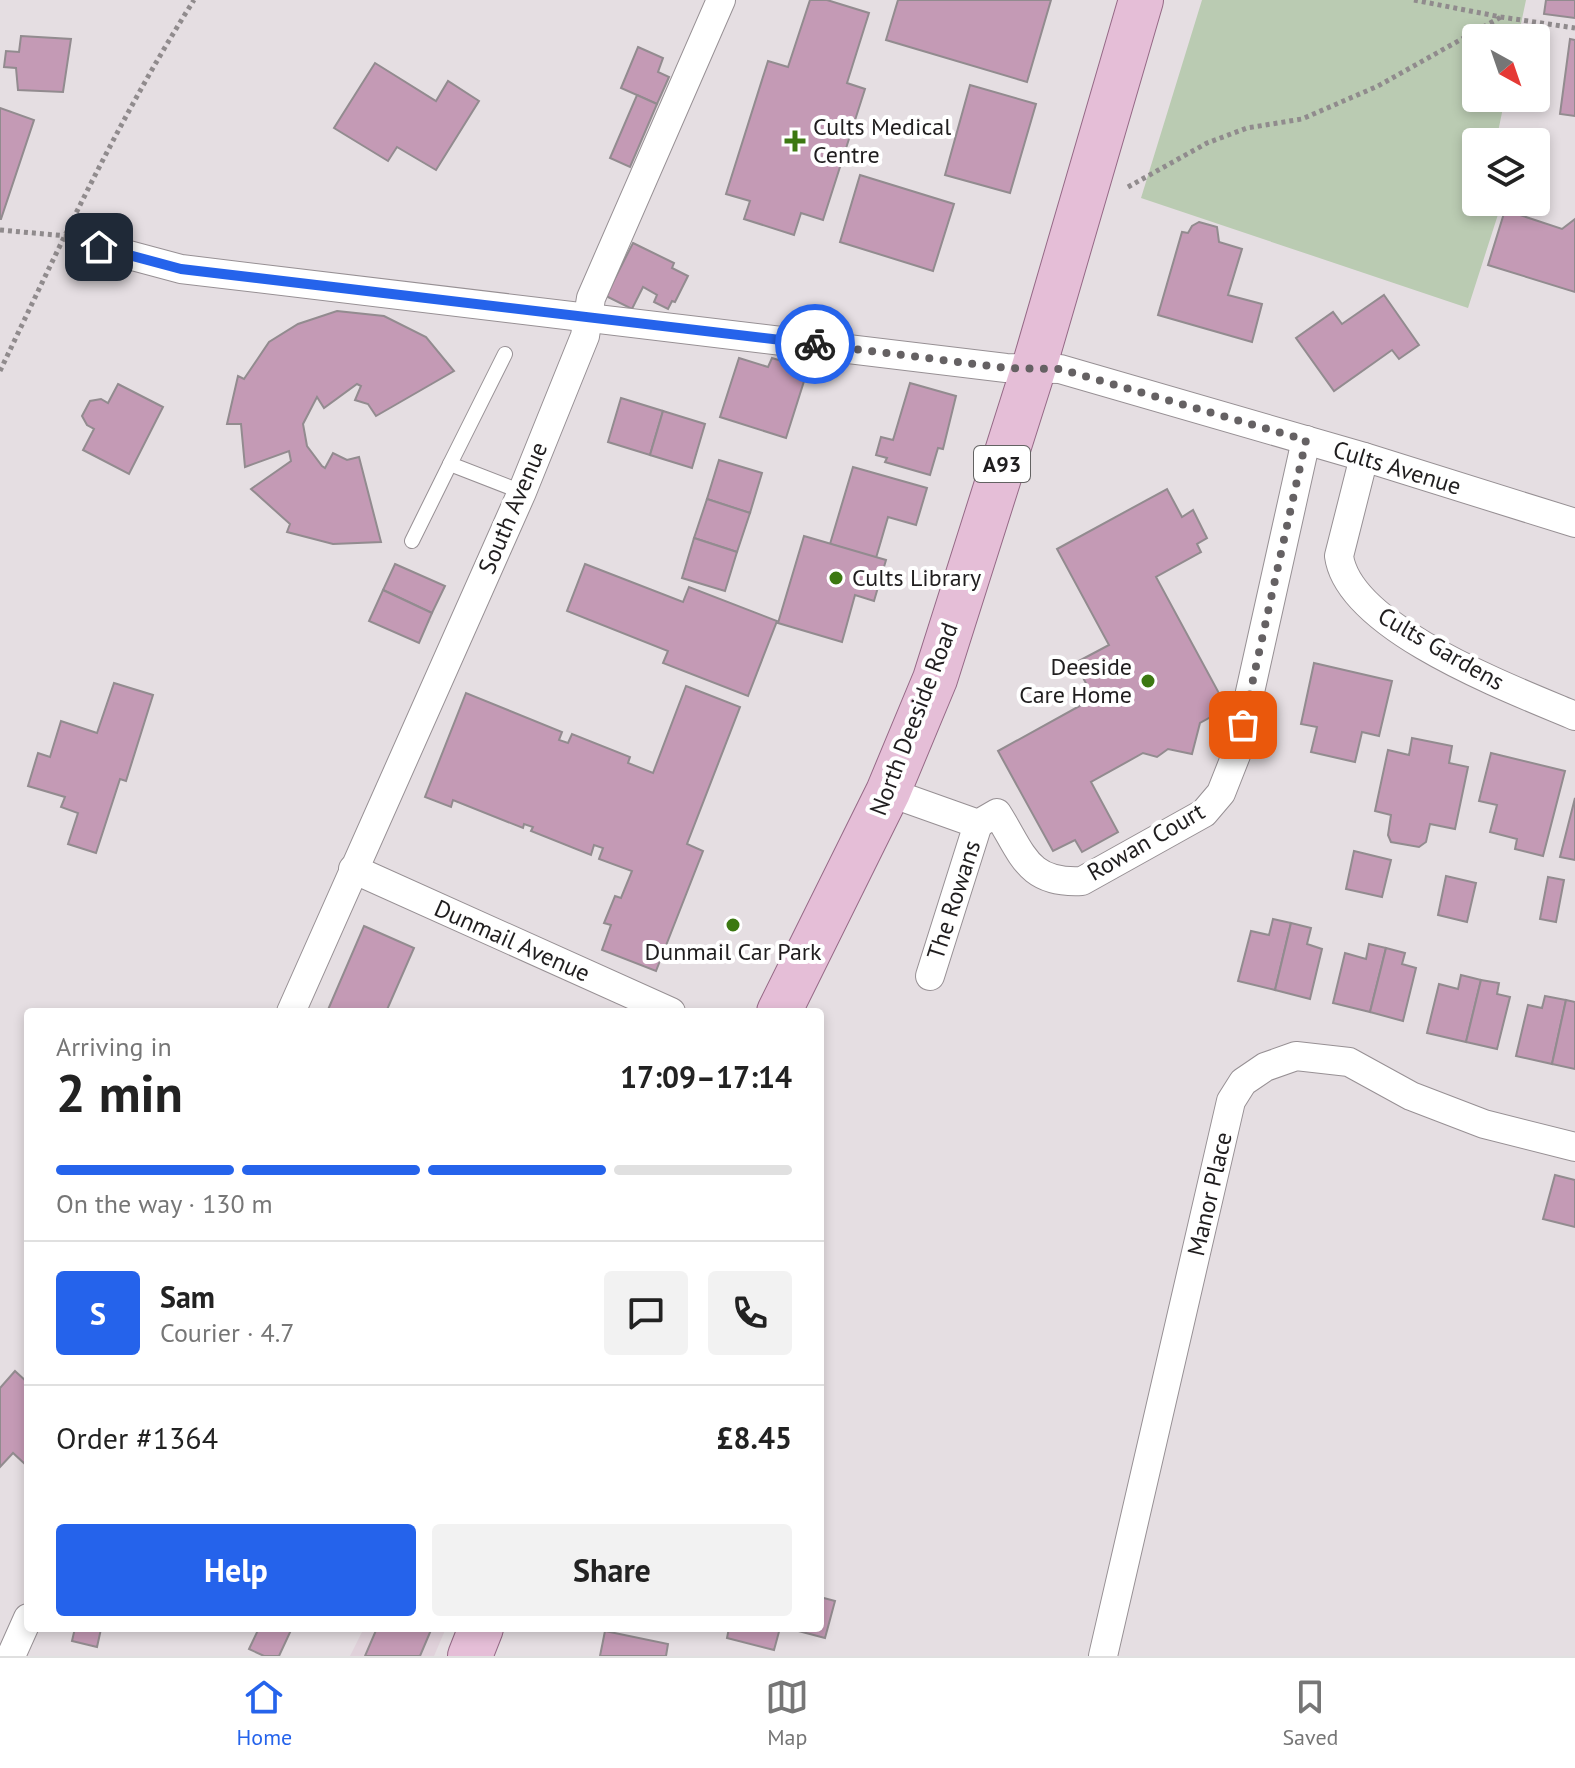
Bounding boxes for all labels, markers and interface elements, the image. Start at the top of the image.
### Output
north arrow [1462,24,1550,112]
map controls [1462,24,1550,216]
place label: Cults Medical Centre [813,111,951,170]
button: layers [1462,128,1550,216]
marker: Cults Medical Centre [784,130,806,152]
pin [65,213,133,281]
icon: home [77,225,121,269]
courier [775,304,855,384]
icon: bike [793,322,837,366]
street label: Cults Avenue [1329,433,1465,502]
street label: South Avenue [471,437,554,578]
road number: A93 [974,446,1030,482]
place label: Cults Library [852,562,981,593]
marker: Cults Library [827,569,845,587]
street label: Cults Gardens [1372,600,1510,697]
street label: North Deeside Road [862,618,965,820]
place label: Deeside Care Home [1019,651,1132,710]
marker: Deeside Care Home [1139,672,1157,690]
pin [1209,691,1277,759]
icon: bag [1221,703,1265,747]
street label: Rowan Court [1081,796,1210,888]
street label: The Rowans [920,836,987,963]
street label: Dunmail Avenue [430,892,595,989]
marker: Dunmail Car Park [724,916,742,934]
place label: Dunmail Car Park [645,936,822,967]
text: Arriving in [56,1030,172,1063]
text: 17:09–17:14 [620,1057,792,1096]
text: 2 min [56,1059,183,1126]
street label: Manor Place [1180,1129,1239,1259]
text: On the way · 130 m [56,1187,273,1220]
button: chat [604,1271,688,1355]
button: phone [708,1271,792,1355]
text: Sam [160,1277,215,1316]
text: S [90,1294,106,1333]
text: Courier · 4.7 [160,1316,294,1349]
text: Order #1364 [56,1418,218,1457]
text: £8.45 [717,1418,792,1457]
button: Help [56,1524,416,1616]
button: Share [432,1524,792,1616]
tab: Home [237,1675,292,1751]
tab: Map [765,1675,809,1751]
tab: Saved [1282,1675,1338,1751]

